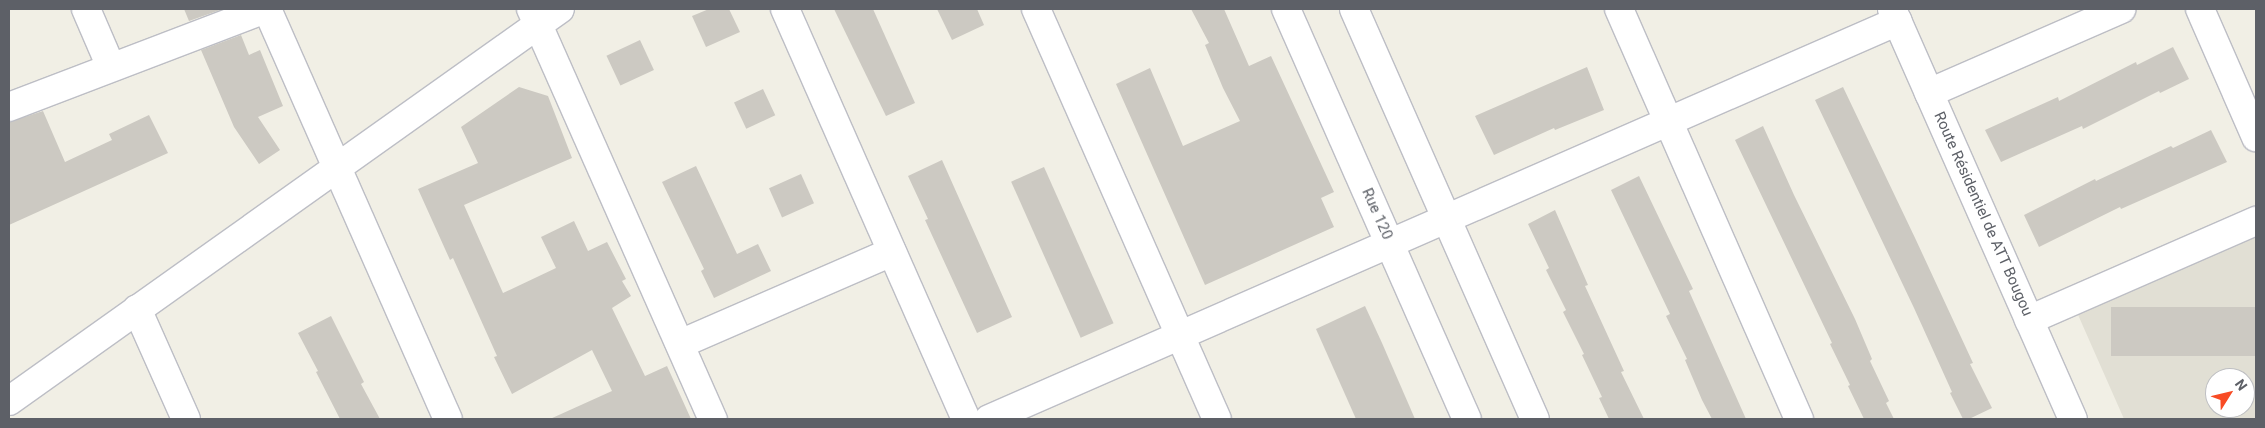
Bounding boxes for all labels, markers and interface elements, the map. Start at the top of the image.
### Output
street label: Route Résidentiel de ATT Bougou [1930,109,2036,319]
street label: Rue 120 [1358,185,1396,243]
north arrow [2205,368,2255,418]
text: N [2232,376,2251,393]

